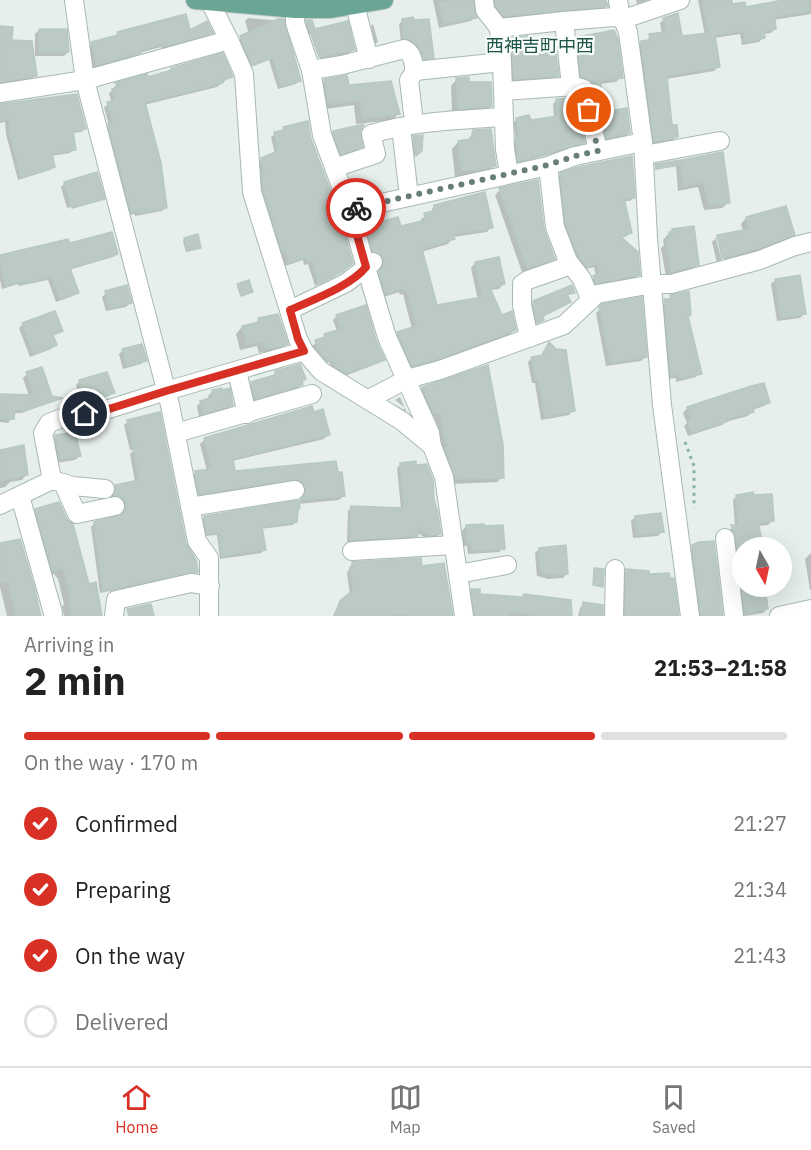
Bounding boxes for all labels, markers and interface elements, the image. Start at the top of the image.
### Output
district label: 西神吉町中西 [486,34,594,57]
pin [563,84,614,135]
icon: bag [572,93,605,126]
courier [326,178,386,238]
icon: bike [340,192,373,225]
pin [59,388,110,439]
icon: home [68,397,101,430]
north arrow [732,537,792,597]
map controls [732,537,792,597]
text: Arriving in [24,631,114,658]
text: 21:53–21:58 [654,653,787,682]
text: 2 min [24,655,126,706]
text: On the way · 170 m [24,749,198,776]
icon: check [24,807,57,840]
text: Confirmed [75,809,178,838]
text: 21:27 [733,810,787,837]
icon: check [24,873,57,906]
text: Preparing [75,875,170,904]
text: 21:34 [733,876,787,903]
icon: check [24,939,57,972]
text: On the way [75,941,185,970]
text: 21:43 [733,942,787,969]
text: Delivered [75,1007,169,1036]
tab: Home [115,1081,158,1137]
tab: Map [389,1081,422,1137]
tab: Saved [652,1081,696,1137]

